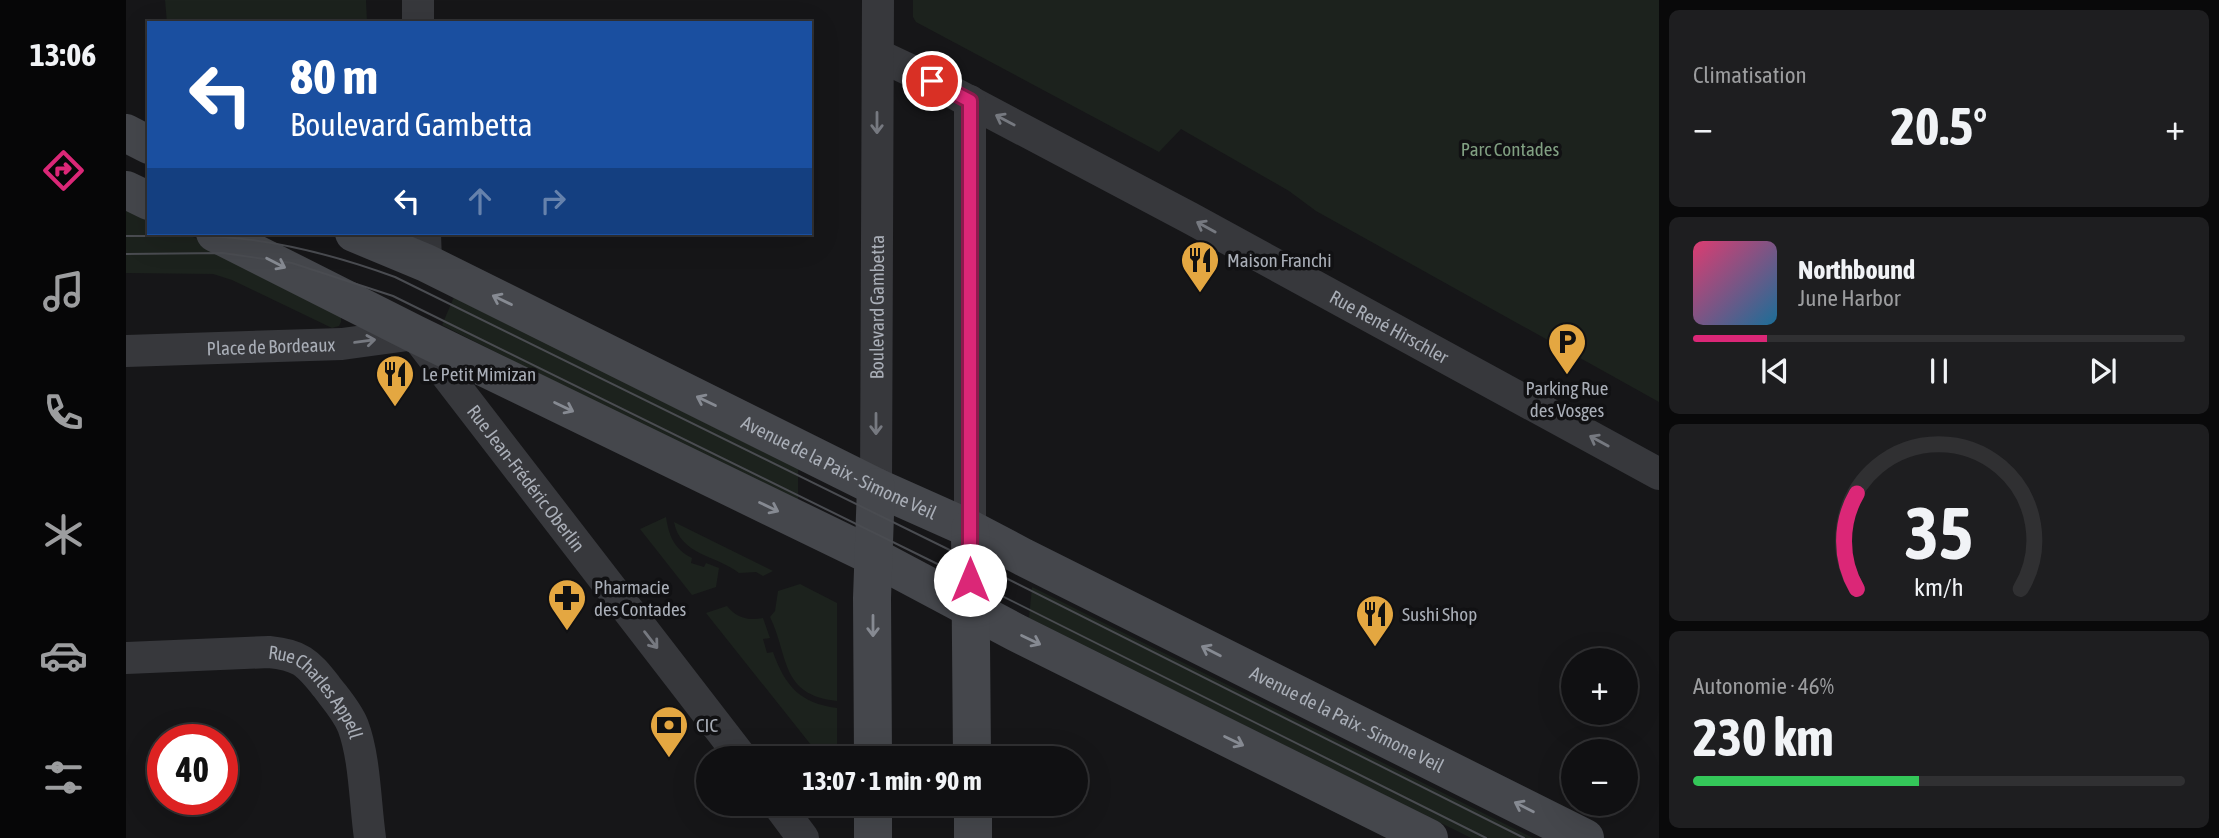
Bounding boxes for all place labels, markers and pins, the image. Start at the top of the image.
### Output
pin [902,51,962,111]
restaurant icon: Maison Franchi [1179,239,1221,294]
place label: Maison Franchi [1227,249,1332,271]
parking icon: Parking Rue des Vosges [1546,321,1588,376]
restaurant icon: Le Petit Mimizan [374,353,416,408]
place label: Le Petit Mimizan [422,363,536,385]
place label: Parking Rue des Vosges [1526,377,1608,421]
place label: Pharmacie des Contades [594,576,687,620]
pharmacy icon: Pharmacie des Contades [546,577,588,632]
restaurant icon: Sushi Shop [1354,593,1396,648]
place label: Sushi Shop [1402,603,1477,625]
bank icon: CIC [648,704,690,759]
place label: CIC [696,714,718,736]

